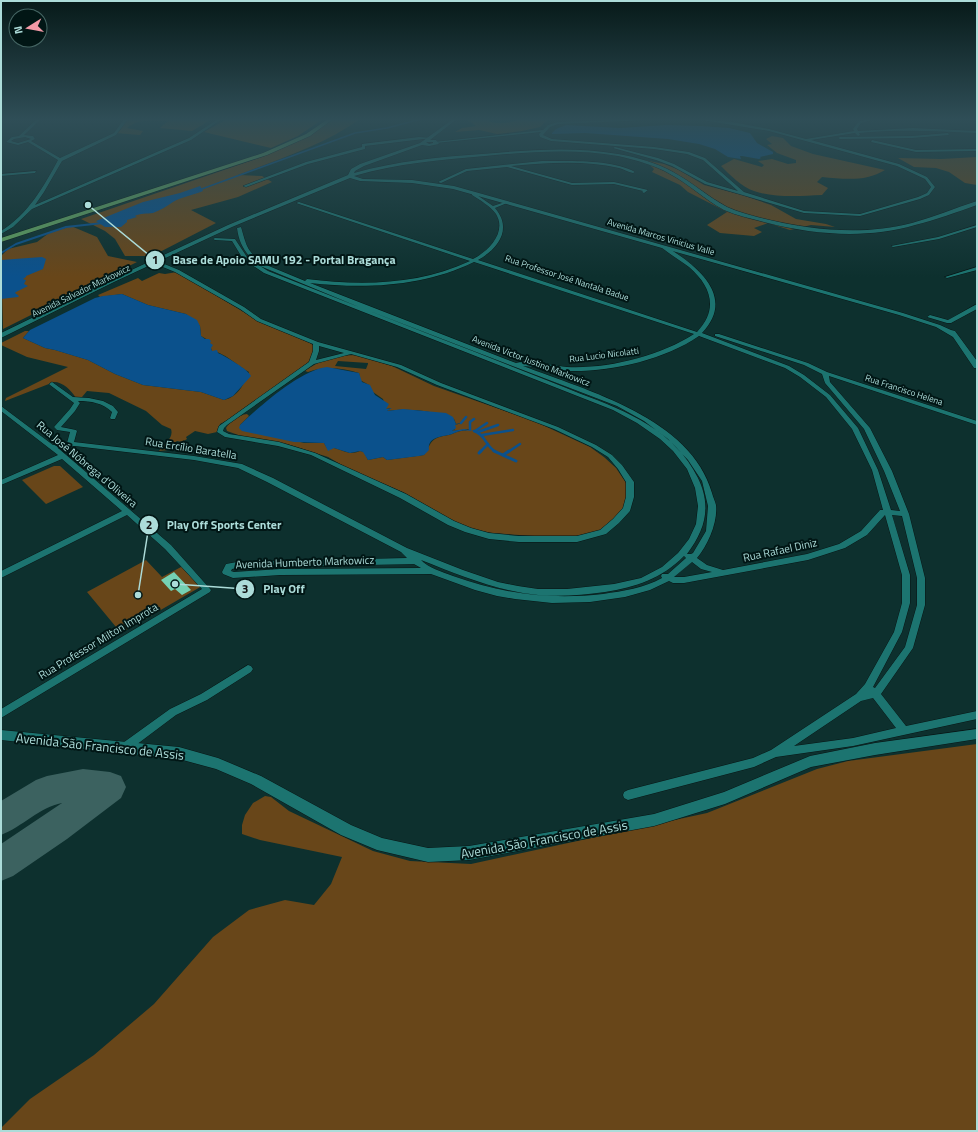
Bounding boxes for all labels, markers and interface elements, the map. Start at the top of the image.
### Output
north arrow [8,8,48,48]
text: N [10,25,27,35]
street label: Avenida Marcos Vinicius Valle [606,215,717,258]
callout: Base de Apoio SAMU 192 - Portal Bragança [145,248,404,272]
text: 1 [152,250,158,269]
text: Base de Apoio SAMU 192 - Portal Bragança [172,250,396,269]
street label: Rua Professor José Nantala Badue [504,251,631,304]
street label: Avenida Salvador Markowicz [29,261,132,320]
street label: Avenida Victor Justino Markowicz [470,332,592,389]
street label: Rua Lucio Nicolatti [568,344,640,365]
street label: Rua Francisco Helena [864,371,945,408]
street label: Rua José Nóbrega d'Oliveira [33,417,141,511]
street label: Rua Ercílio Baratella [144,433,238,463]
callout: Play Off Sports Center [139,513,290,537]
text: 2 [146,515,152,534]
text: Play Off Sports Center [167,515,282,534]
street label: Rua Rafael Diniz [742,534,818,566]
street label: Avenida Humberto Markowicz [235,552,375,572]
callout: Play Off [235,577,312,601]
text: 3 [242,579,248,598]
text: Play Off [263,579,305,598]
street label: Rua Professor Milton Improta [35,599,161,683]
street label: Avenida São Francisco de Assis [15,727,185,765]
street label: Avenida São Francisco de Assis [459,814,629,864]

